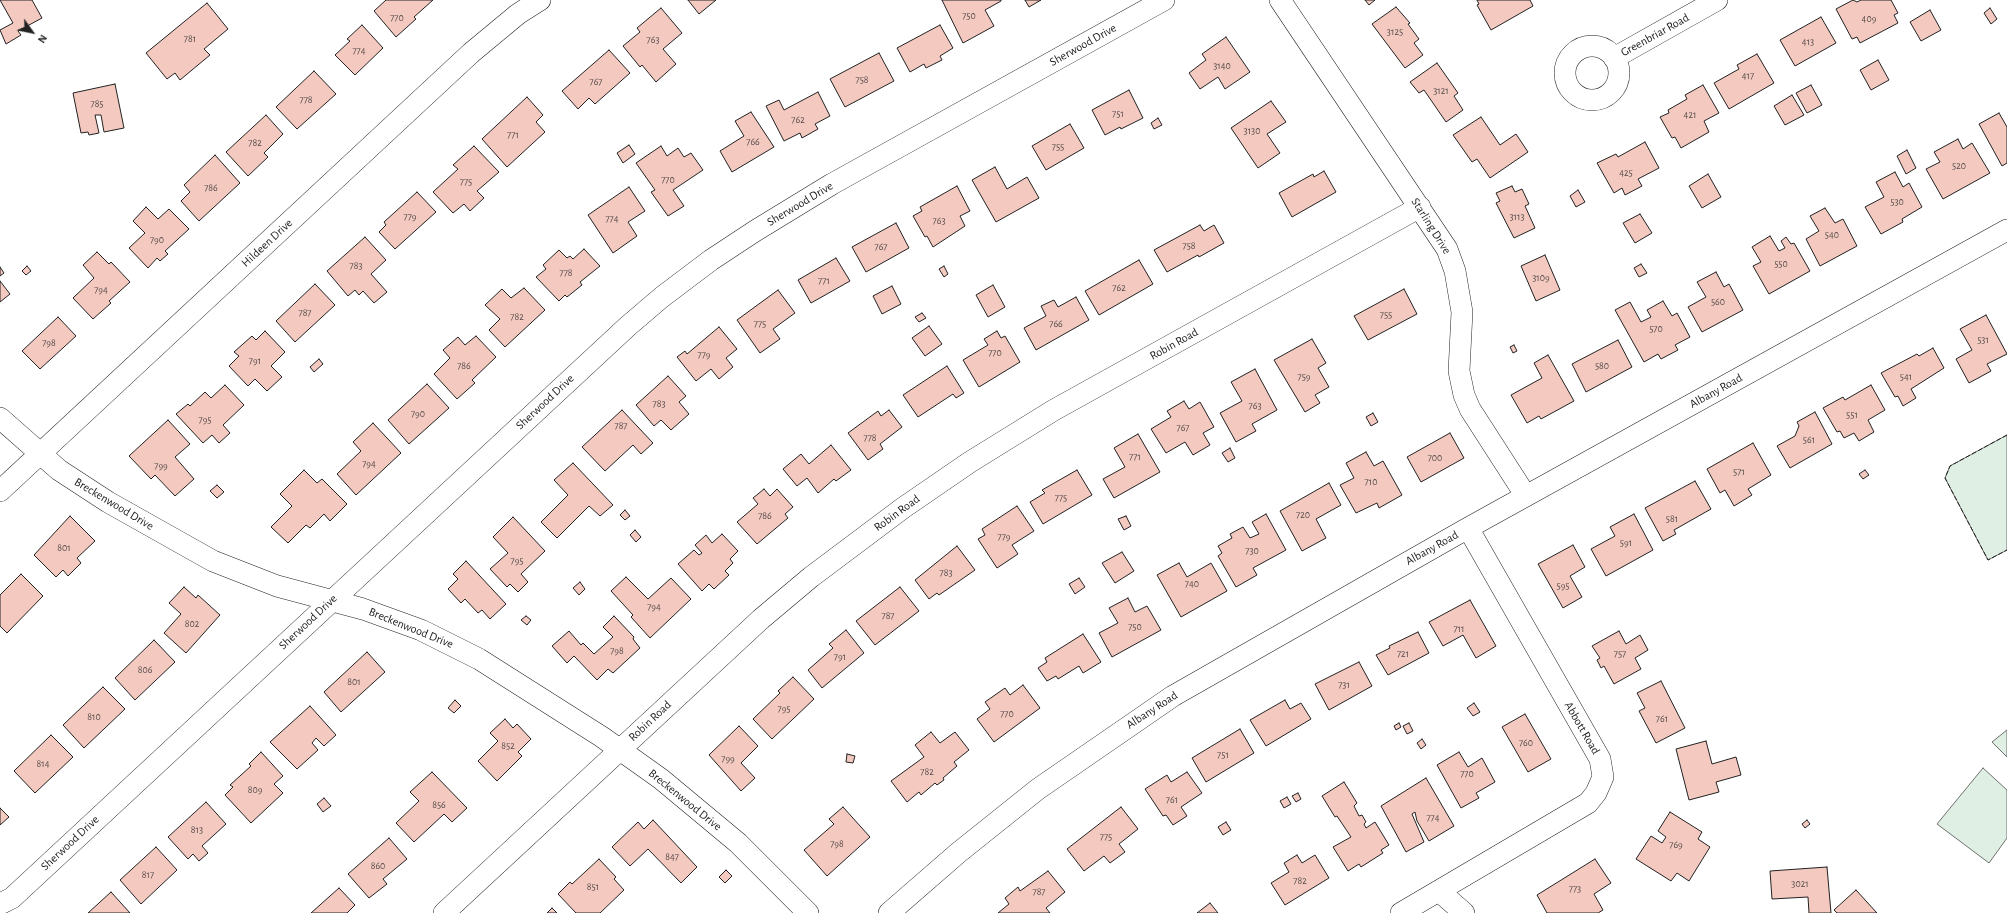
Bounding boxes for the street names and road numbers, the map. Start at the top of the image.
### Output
street label: Greenbriar Road [1618,10,1692,60]
street label: Sherwood Drive [1047,21,1119,69]
street label: Sherwood Drive [764,179,836,229]
street label: Starling Drive [1408,195,1454,257]
street label: Hildeen Drive [239,216,295,270]
street label: Robin Road [1147,325,1201,363]
street label: Sherwood Drive [513,371,577,433]
street label: Albany Road [1687,371,1745,411]
street label: Breckenwood Drive [72,475,156,533]
street label: Robin Road [871,492,923,534]
street label: Albany Road [1403,528,1461,568]
street label: Sherwood Drive [276,591,340,653]
street label: Breckenwood Drive [367,604,455,652]
street label: Albany Road [1124,688,1180,732]
street label: Robin Road [626,698,674,744]
street label: Abbott Road [1561,699,1603,757]
street label: Breckenwood Drive [646,766,724,834]
street label: Sherwood Drive [38,812,102,874]

